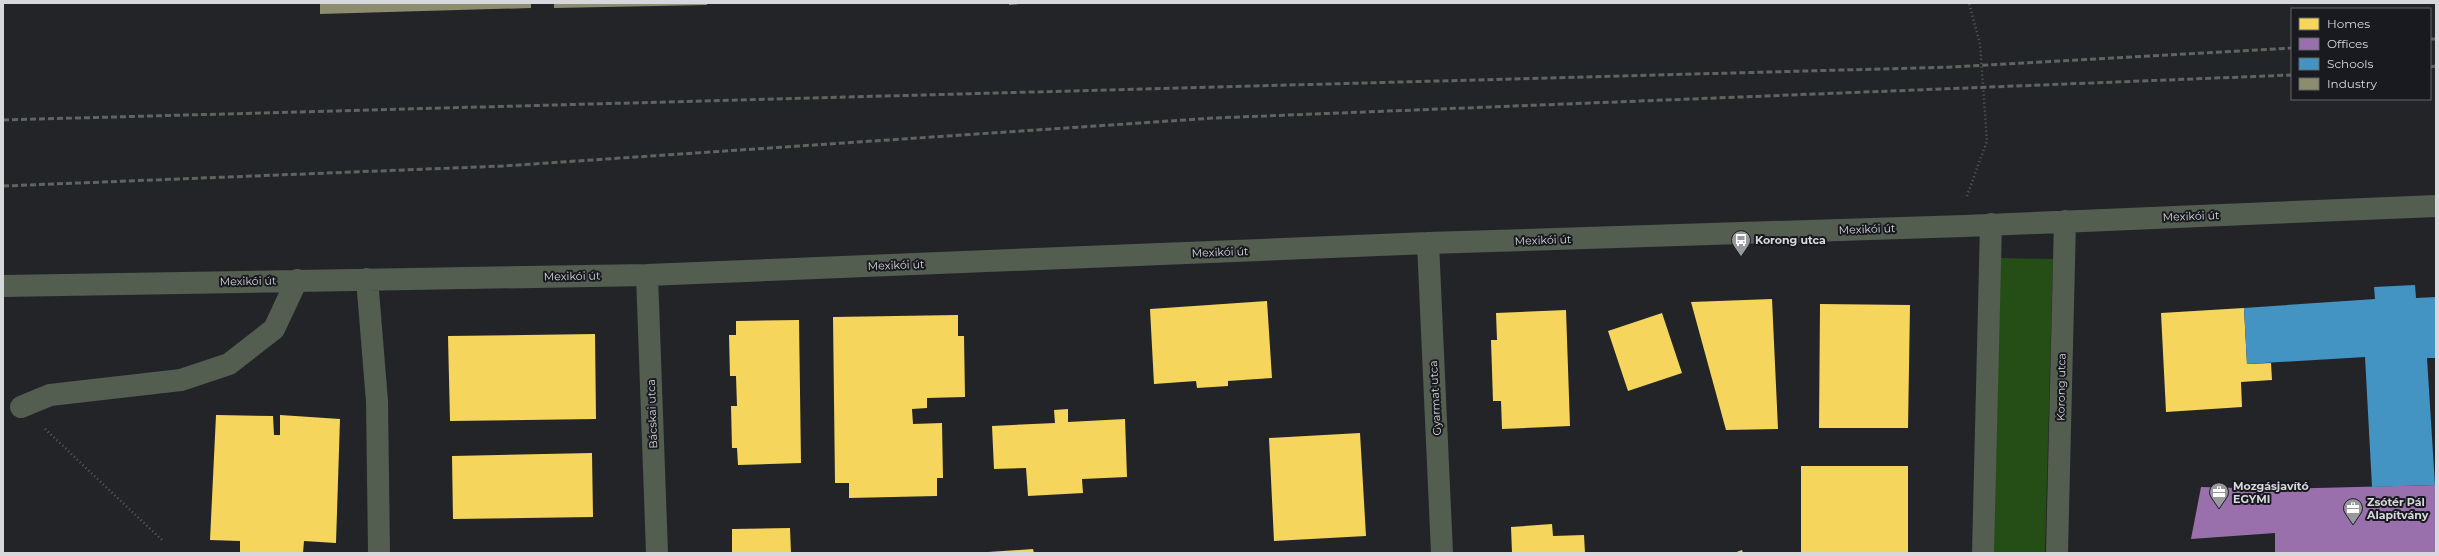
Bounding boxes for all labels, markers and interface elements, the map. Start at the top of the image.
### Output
legend [2291,8,2431,100]
text: Homes [2327,16,2370,31]
text: Offices [2327,36,2368,51]
text: Schools [2327,56,2373,71]
text: Industry [2327,76,2377,91]
street label: Mexikói út [2162,208,2220,224]
street label: Mexikói út [1838,221,1896,237]
bus stop icon: Korong utca [1730,229,1752,257]
street label: Mexikói út [1514,232,1572,248]
place label: Korong utca [1755,233,1826,247]
street label: Mexikói út [1191,244,1249,260]
street label: Mexikói út [867,257,925,273]
street label: Mexikói út [543,268,601,283]
street label: Mexikói út [219,273,277,288]
street label: Korong utca [2053,353,2069,421]
street label: Gyarmat utca [1426,360,1444,436]
street label: Bácskai utca [644,379,660,449]
place label: Mozgásjavító EGYMI [2233,479,2309,506]
office icon: Mozgásjavító EGYMI [2208,481,2230,509]
place label: Zsótér Pál Alapítvány [2366,495,2429,522]
office icon: Zsótér Pál Alapítvány [2342,497,2364,525]

